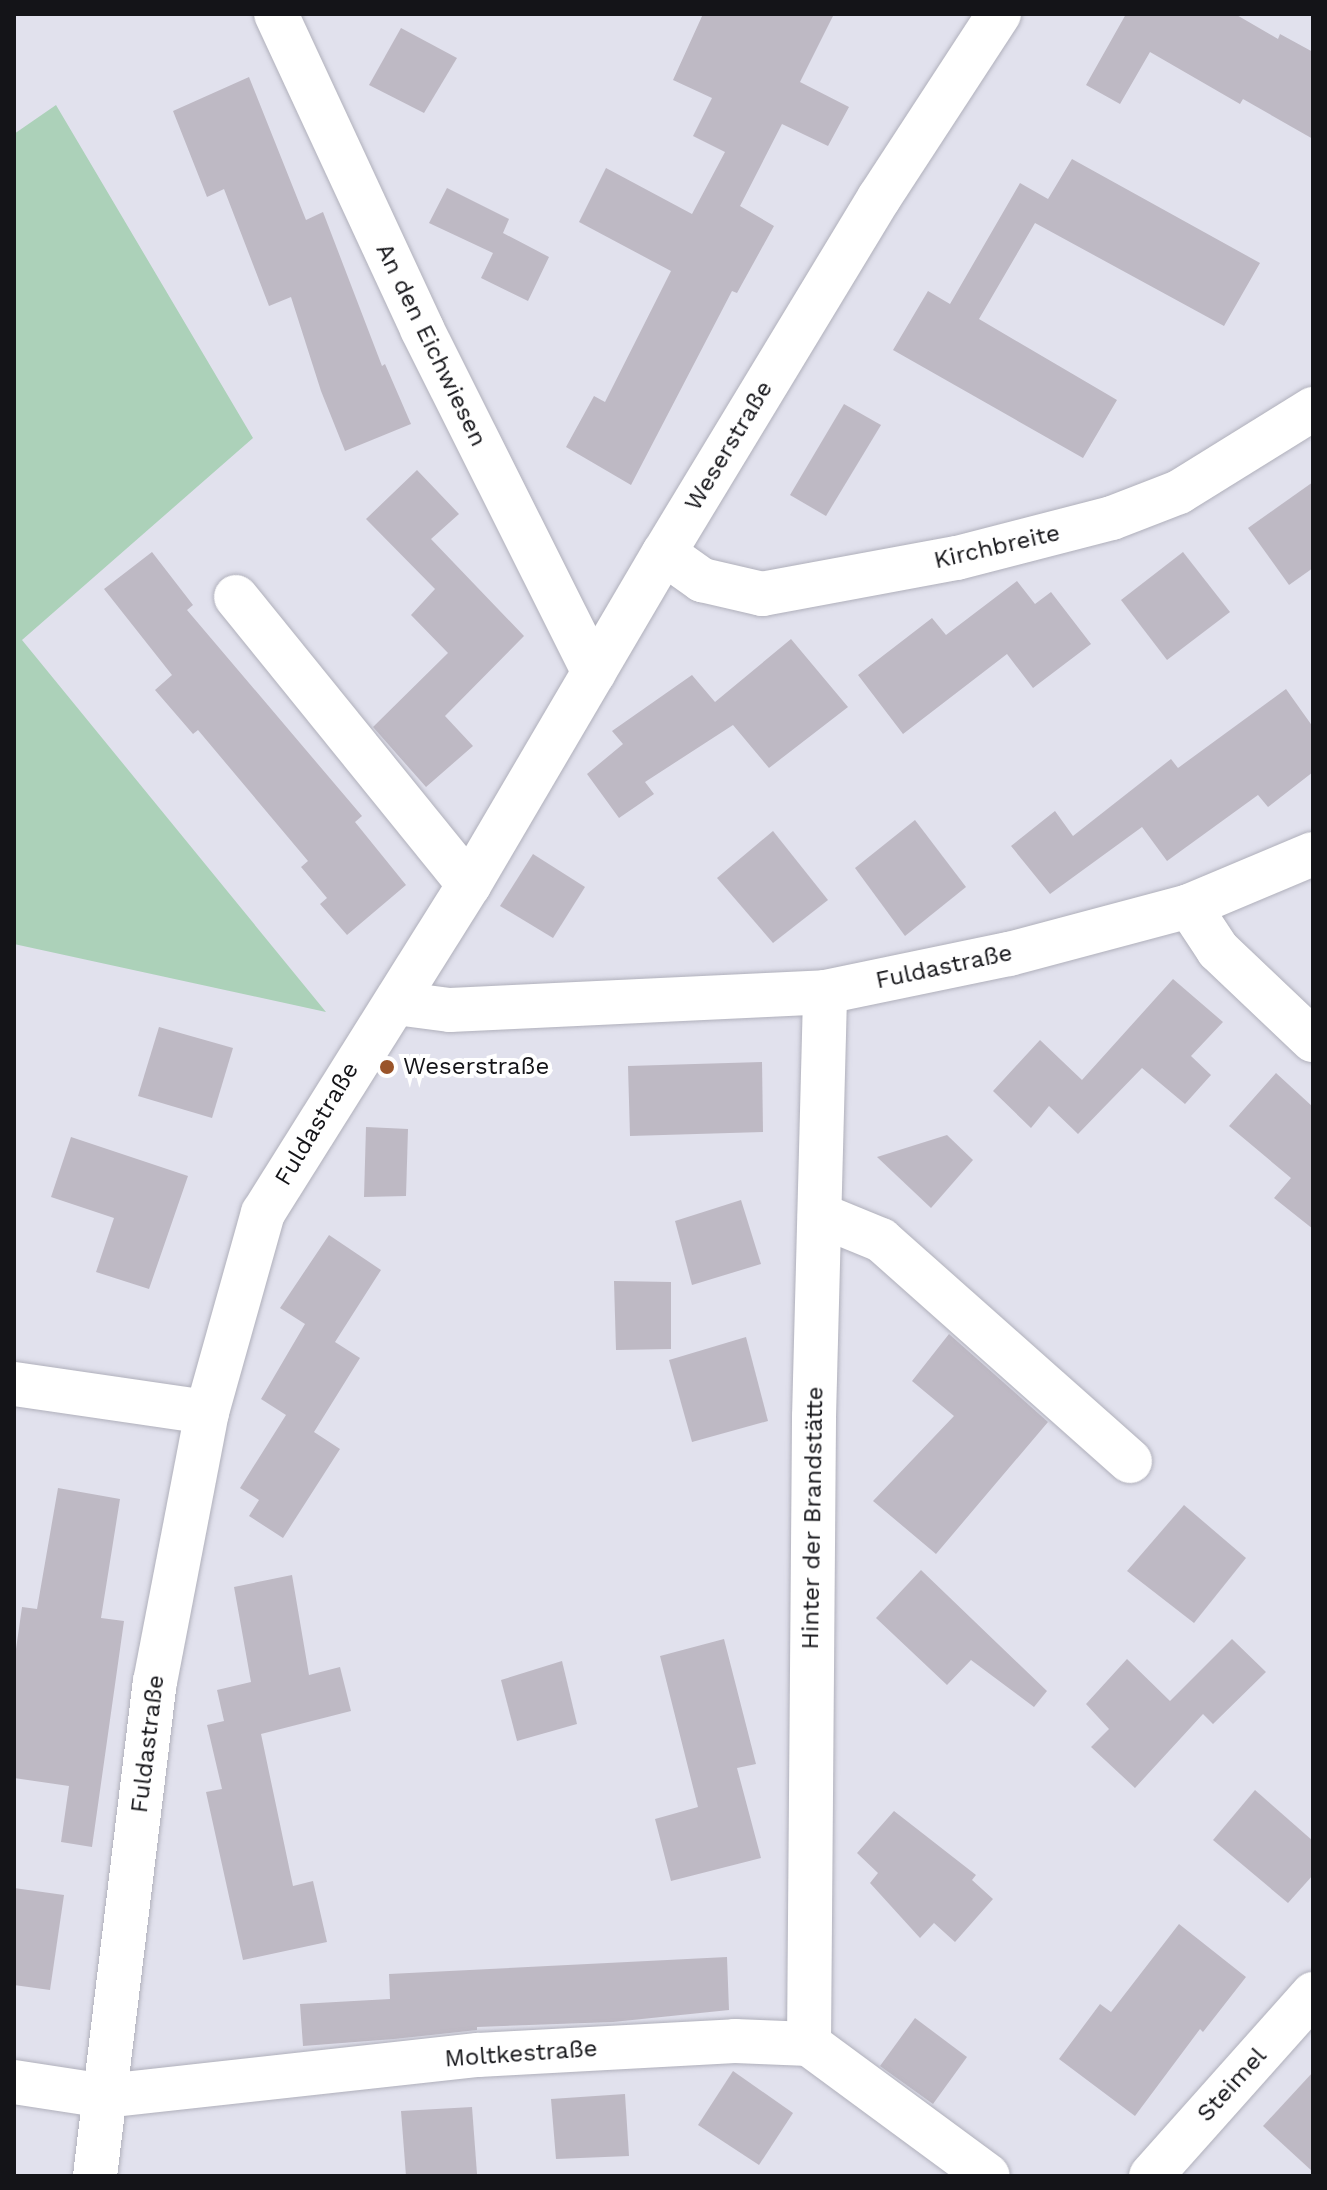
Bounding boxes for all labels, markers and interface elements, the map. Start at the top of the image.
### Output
street label: An den Eichwiesen [369,239,493,451]
street label: Weserstraße [679,376,779,516]
street label: Kirchbreite [931,519,1063,575]
street label: Fuldastraße [873,938,1015,996]
place label: Weserstraße [403,1053,549,1081]
street label: Fuldastraße [269,1057,365,1191]
marker: Weserstraße [378,1058,396,1076]
street label: Hinter der Brandstätte [796,1386,830,1650]
street label: Fuldastraße [125,1673,171,1815]
street label: Moltkestraße [444,2034,598,2074]
street label: Steimel [1191,2042,1273,2128]

